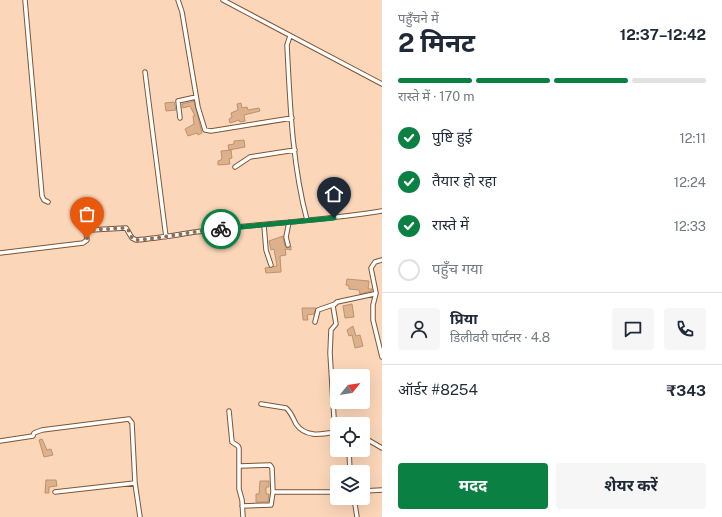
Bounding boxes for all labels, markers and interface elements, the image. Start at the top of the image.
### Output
text: पहुँचने में [398,11,439,26]
text: 12:37–12:42 [620,26,706,43]
text: 2 मिनट [398,27,475,58]
text: रास्ते में · 170 m [398,89,475,104]
icon: check [398,127,420,149]
text: पुष्टि हुई [432,128,472,145]
text: 12:11 [679,131,706,146]
icon: check [398,171,420,193]
text: तैयार हो रहा [432,172,496,189]
text: 12:24 [674,175,706,190]
pin [317,177,351,218]
icon: home [323,183,345,205]
pin [70,197,104,238]
icon: bag [76,203,98,225]
courier [201,209,241,249]
icon: check [398,215,420,237]
text: रास्ते में [432,216,469,233]
icon: bike [210,218,232,240]
text: 12:33 [674,219,706,234]
text: पहुँच गया [432,260,483,277]
button: person [398,308,440,350]
button: chat [612,308,654,350]
button: phone [664,308,706,350]
text: प्रिया [450,310,478,327]
text: डिलीवरी पार्टनर · 4.8 [450,330,550,345]
north arrow [330,369,370,409]
map controls [330,369,370,505]
text: ऑर्डर #8254 [398,381,478,398]
text: ₹343 [667,382,706,399]
button: locate [330,417,370,457]
button: मदद [398,463,548,509]
button: शेयर करें [556,463,706,509]
button: layers [330,465,370,505]

